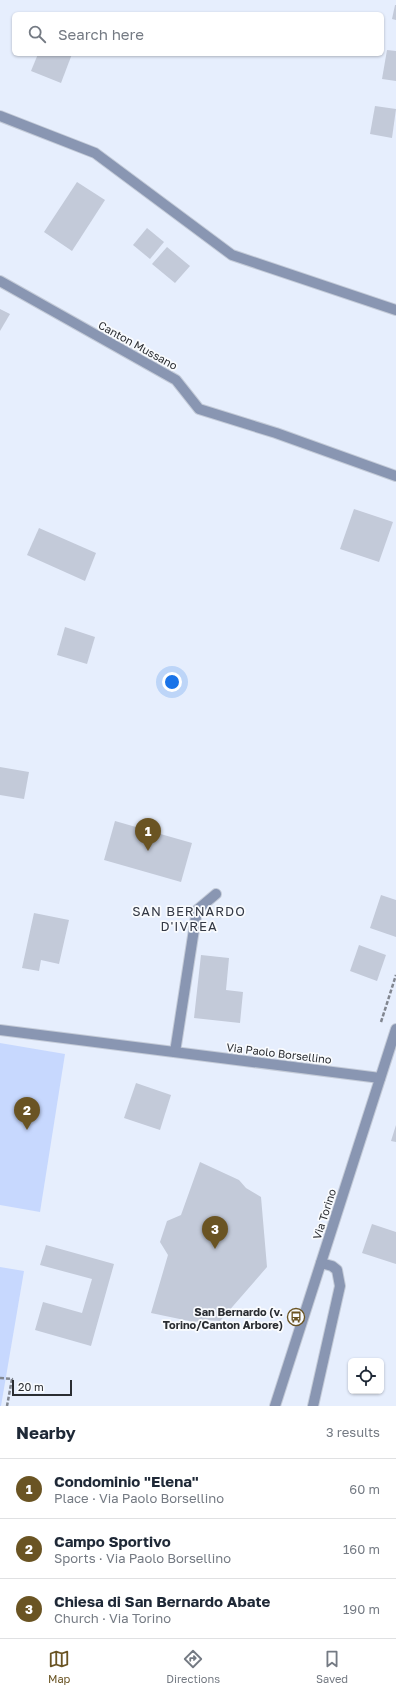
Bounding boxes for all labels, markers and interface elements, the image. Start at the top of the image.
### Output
search box [12,12,384,56]
icon: search [26,23,48,45]
text: Search here [58,25,144,43]
street label: Canton Mussano [96,318,180,372]
your location [162,672,182,692]
pin: 1 [135,818,161,851]
district label: SAN BERNARDO D'IVREA [132,903,246,934]
street label: Via Paolo Borsellino [226,1040,333,1066]
pin: 2 [14,1097,40,1130]
street label: Via Torino [310,1187,338,1241]
pin: 3 [202,1216,228,1249]
place label: San Bernardo (v. Torino/Canton Arbore) [163,1305,283,1331]
bus stop icon: San Bernardo (v. Torino/Canton Arbore) [286,1307,306,1327]
map controls [348,1358,384,1394]
button: locate [348,1358,384,1394]
scale bar [12,1378,72,1397]
text: 20 m [18,1380,44,1393]
text: Nearby [16,1422,76,1443]
text: 3 results [326,1424,380,1440]
text: Condominio "Elena" [54,1472,199,1490]
text: 1 [26,1481,32,1497]
text: 60 m [349,1481,380,1497]
text: Place · Via Paolo Borsellino [54,1490,224,1506]
text: Campo Sportivo [54,1532,171,1550]
text: 2 [25,1541,33,1557]
text: 160 m [343,1541,380,1557]
text: Sports · Via Paolo Borsellino [54,1550,231,1566]
text: Chiesa di San Bernardo Abate [54,1592,270,1610]
text: 3 [25,1601,33,1617]
text: 190 m [343,1601,380,1617]
text: Church · Via Torino [54,1610,171,1626]
tab: Map [48,1648,70,1685]
tab: Directions [166,1648,220,1685]
tab: Saved [316,1648,348,1685]

